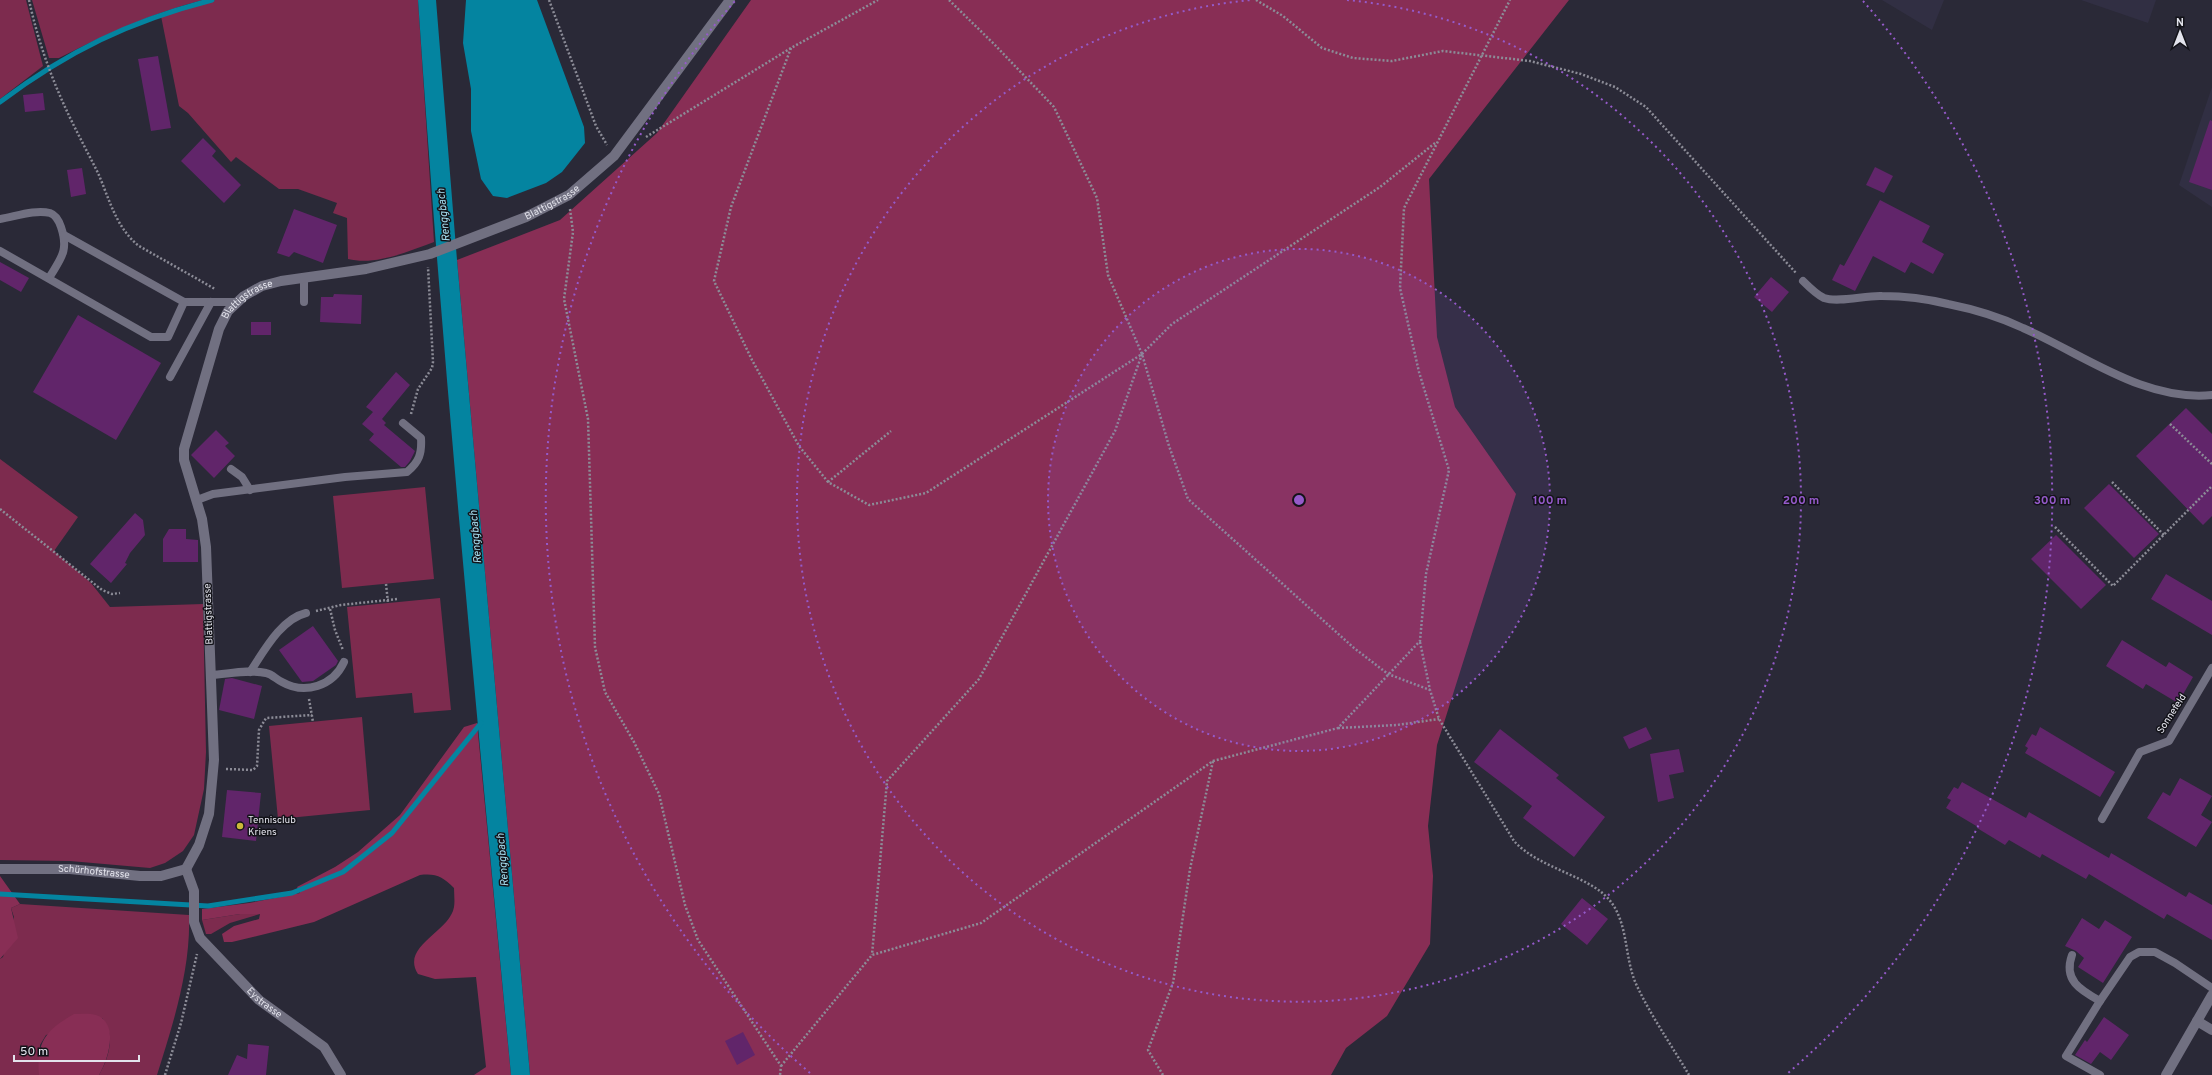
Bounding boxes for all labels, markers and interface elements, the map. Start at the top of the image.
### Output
north arrow [2160,12,2200,52]
text: N [2176,16,2184,30]
street label: Blattigstrasse [522,182,583,223]
water label: Renggbach [434,188,454,242]
street label: Blattigstrasse [219,277,274,321]
centre of rings [1292,493,1306,507]
text: 100 m [1533,493,1567,509]
text: 200 m [1783,493,1819,509]
text: 300 m [2034,493,2070,509]
water label: Renggbach [467,510,485,564]
street label: Blattigstrasse [201,583,217,645]
street label: Sonnefeld [2154,692,2190,736]
place label: Tennisclub Kriens [248,814,296,839]
marker: Tennisclub Kriens [235,821,245,831]
water label: Renggbach [494,833,512,887]
street label: Schürhofstrasse [58,862,130,881]
street label: Eystrasse [244,985,285,1021]
scale bar [14,1037,139,1063]
text: 50 m [20,1044,48,1060]

